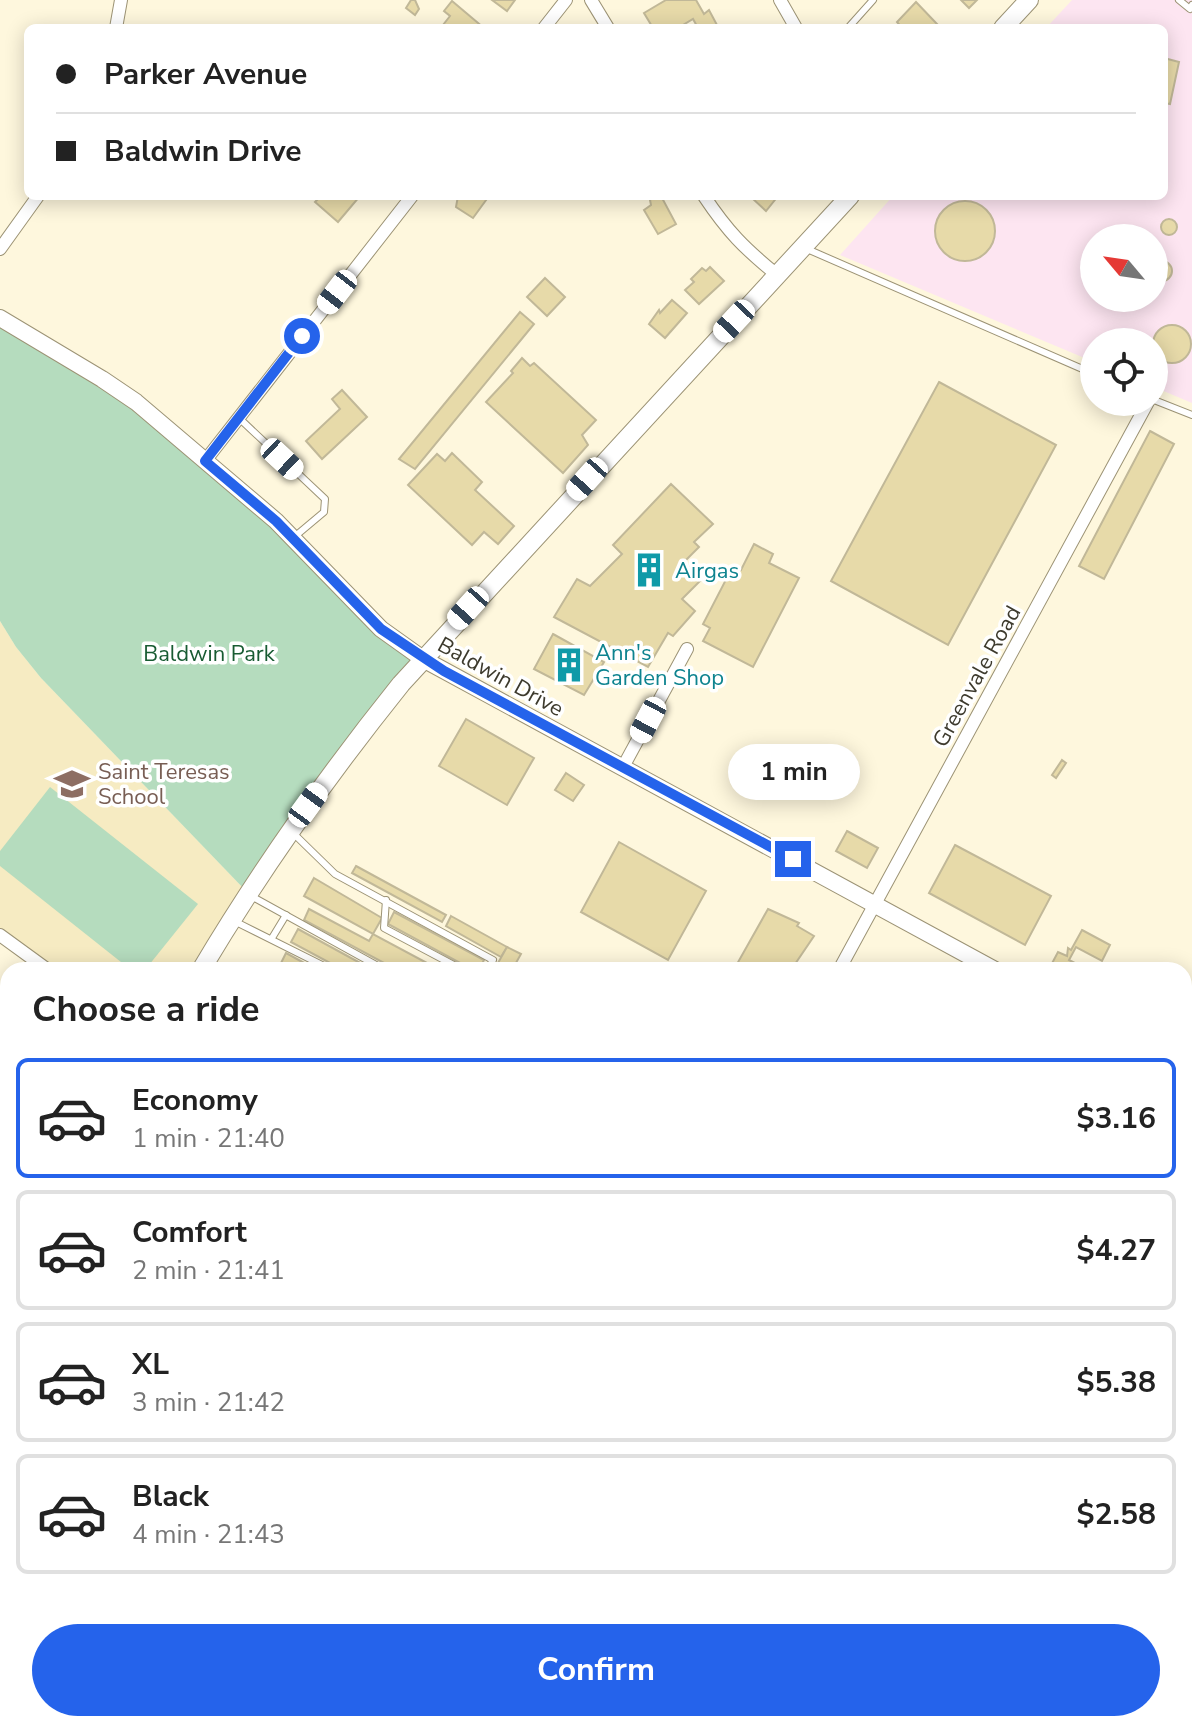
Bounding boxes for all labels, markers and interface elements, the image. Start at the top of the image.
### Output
text: Parker Avenue [104,54,307,95]
text: Baldwin Drive [104,131,301,172]
north arrow [1080,224,1168,312]
map controls [1080,224,1168,416]
car [313,266,361,318]
car [709,295,759,347]
route start [284,318,320,354]
button: locate [1080,328,1168,416]
car [256,434,308,484]
car [562,453,612,505]
building icon: Airgas [630,551,668,589]
place label: Airgas [675,556,739,586]
car [443,582,493,634]
street label: Greenvale Road [926,600,1028,753]
street label: Baldwin Drive [432,630,569,724]
place label: Ann's Garden Shop [595,638,724,693]
park label: Baldwin Park [143,639,276,669]
building icon: Ann's Garden Shop [550,646,588,684]
car [626,693,670,747]
callout: 1 min [727,743,859,799]
text: 1 min [760,754,828,789]
place label: Saint Teresas School [98,757,230,812]
school or university icon: Saint Teresas School [53,765,91,803]
car [284,779,332,831]
route end [775,841,811,877]
text: Choose a ride [32,985,260,1034]
text: Economy [132,1080,258,1121]
icon: car [36,1082,108,1154]
text: $3.16 [1077,1098,1156,1139]
text: 1 min · 21:40 [132,1121,285,1156]
text: Comfort [132,1212,247,1253]
icon: car [36,1214,108,1286]
text: $4.27 [1077,1230,1156,1271]
text: 2 min · 21:41 [132,1253,285,1288]
text: XL [132,1344,169,1385]
icon: car [36,1346,108,1418]
text: $5.38 [1077,1362,1156,1403]
text: 3 min · 21:42 [132,1385,285,1420]
text: Black [132,1476,209,1517]
icon: car [36,1478,108,1550]
text: $2.58 [1077,1494,1156,1535]
text: 4 min · 21:43 [132,1517,285,1552]
button: Confirm [32,1624,1160,1716]

